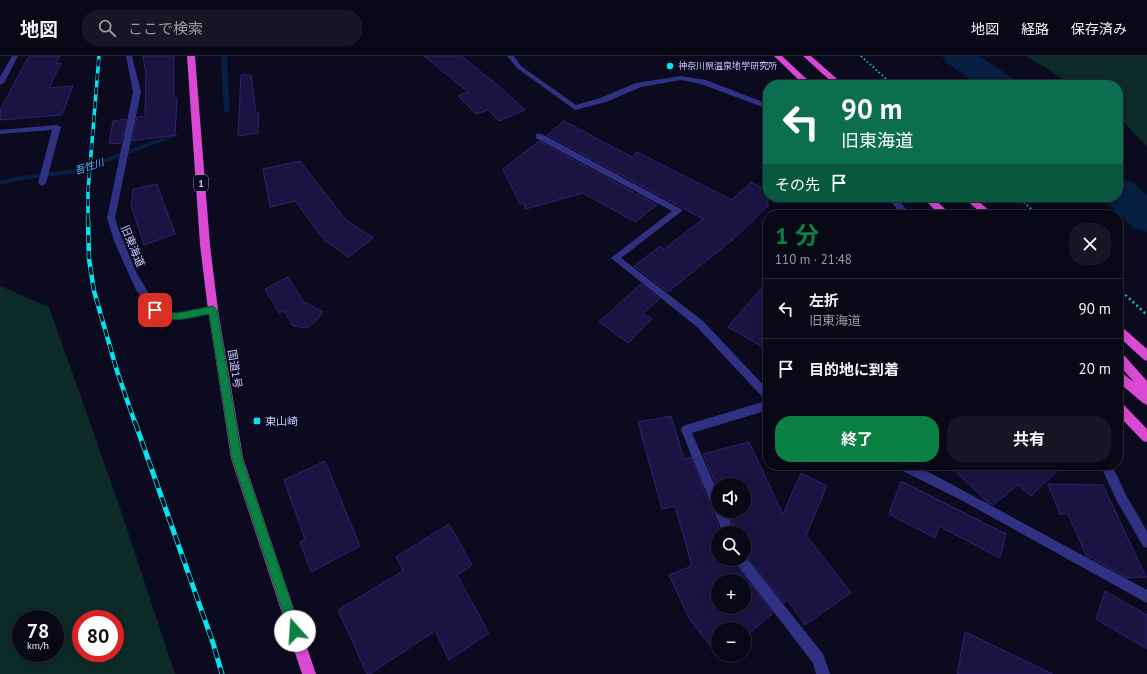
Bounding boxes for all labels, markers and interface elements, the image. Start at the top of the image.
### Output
search box [82,10,362,46]
text: 地図 [20,17,58,41]
icon: search [96,17,118,39]
text: ここで検索 [128,19,203,38]
text: 地図 [971,20,999,38]
text: 経路 [1021,20,1049,38]
text: 保存済み [1071,20,1127,38]
place label: 神奈川県温泉地学研究所 [678,60,777,71]
marker: 神奈川県温泉地学研究所 [665,61,675,71]
text: 90 m [841,90,902,127]
icon: left [775,96,827,148]
text: 旧東海道 [841,129,913,152]
water label: 吾性川 [73,155,106,177]
icon: arrive [828,172,850,194]
road number: 1 [194,175,208,191]
text: その先 [775,175,820,194]
text: 1 分 [775,220,819,251]
street label: 旧東海道 [118,223,148,269]
button: close [1069,223,1111,265]
text: 110 m · 21:48 [775,251,852,268]
text: 左折 [809,291,839,310]
pin [138,293,172,327]
icon: left [775,298,797,320]
icon: arrive [144,299,166,321]
text: 90 m [1078,299,1111,318]
text: 旧東海道 [809,312,861,329]
street label: 国道1号 [225,349,245,389]
icon: arrive [775,358,797,380]
text: 20 m [1078,359,1111,378]
text: 目的地に到着 [809,360,899,379]
place label: 東山崎 [265,414,298,428]
marker: 東山崎 [252,416,262,426]
button: 終了 [775,416,939,462]
button: 共有 [947,416,1111,462]
map controls [711,478,751,662]
button: sound [711,478,751,518]
button: search [711,526,751,566]
button: + [711,574,751,614]
speed limit sign: 80 [72,610,124,662]
position arrow [274,610,316,652]
text: 78 [27,618,49,644]
button: − [711,622,751,662]
text: km/h [27,639,49,652]

